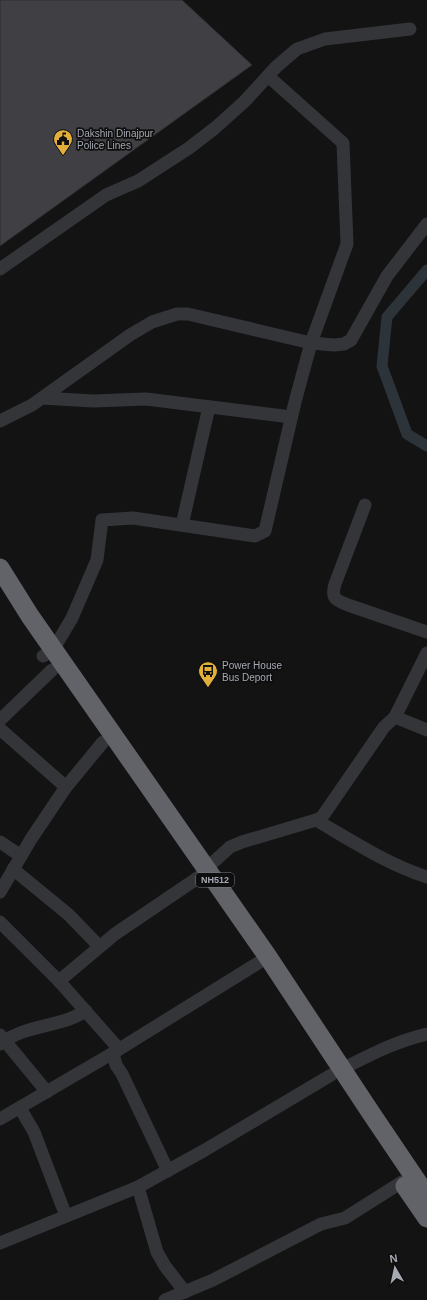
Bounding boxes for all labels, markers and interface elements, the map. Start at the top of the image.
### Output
public building icon: Dakshin Dinajpur Police Lines [52,128,74,156]
place label: Dakshin Dinajpur Police Lines [77,128,154,151]
bus stop icon: Power House Bus Deport [197,660,219,688]
place label: Power House Bus Deport [222,660,282,683]
road number: NH512 [196,873,234,887]
north arrow [375,1248,415,1288]
text: N [389,1252,398,1265]

